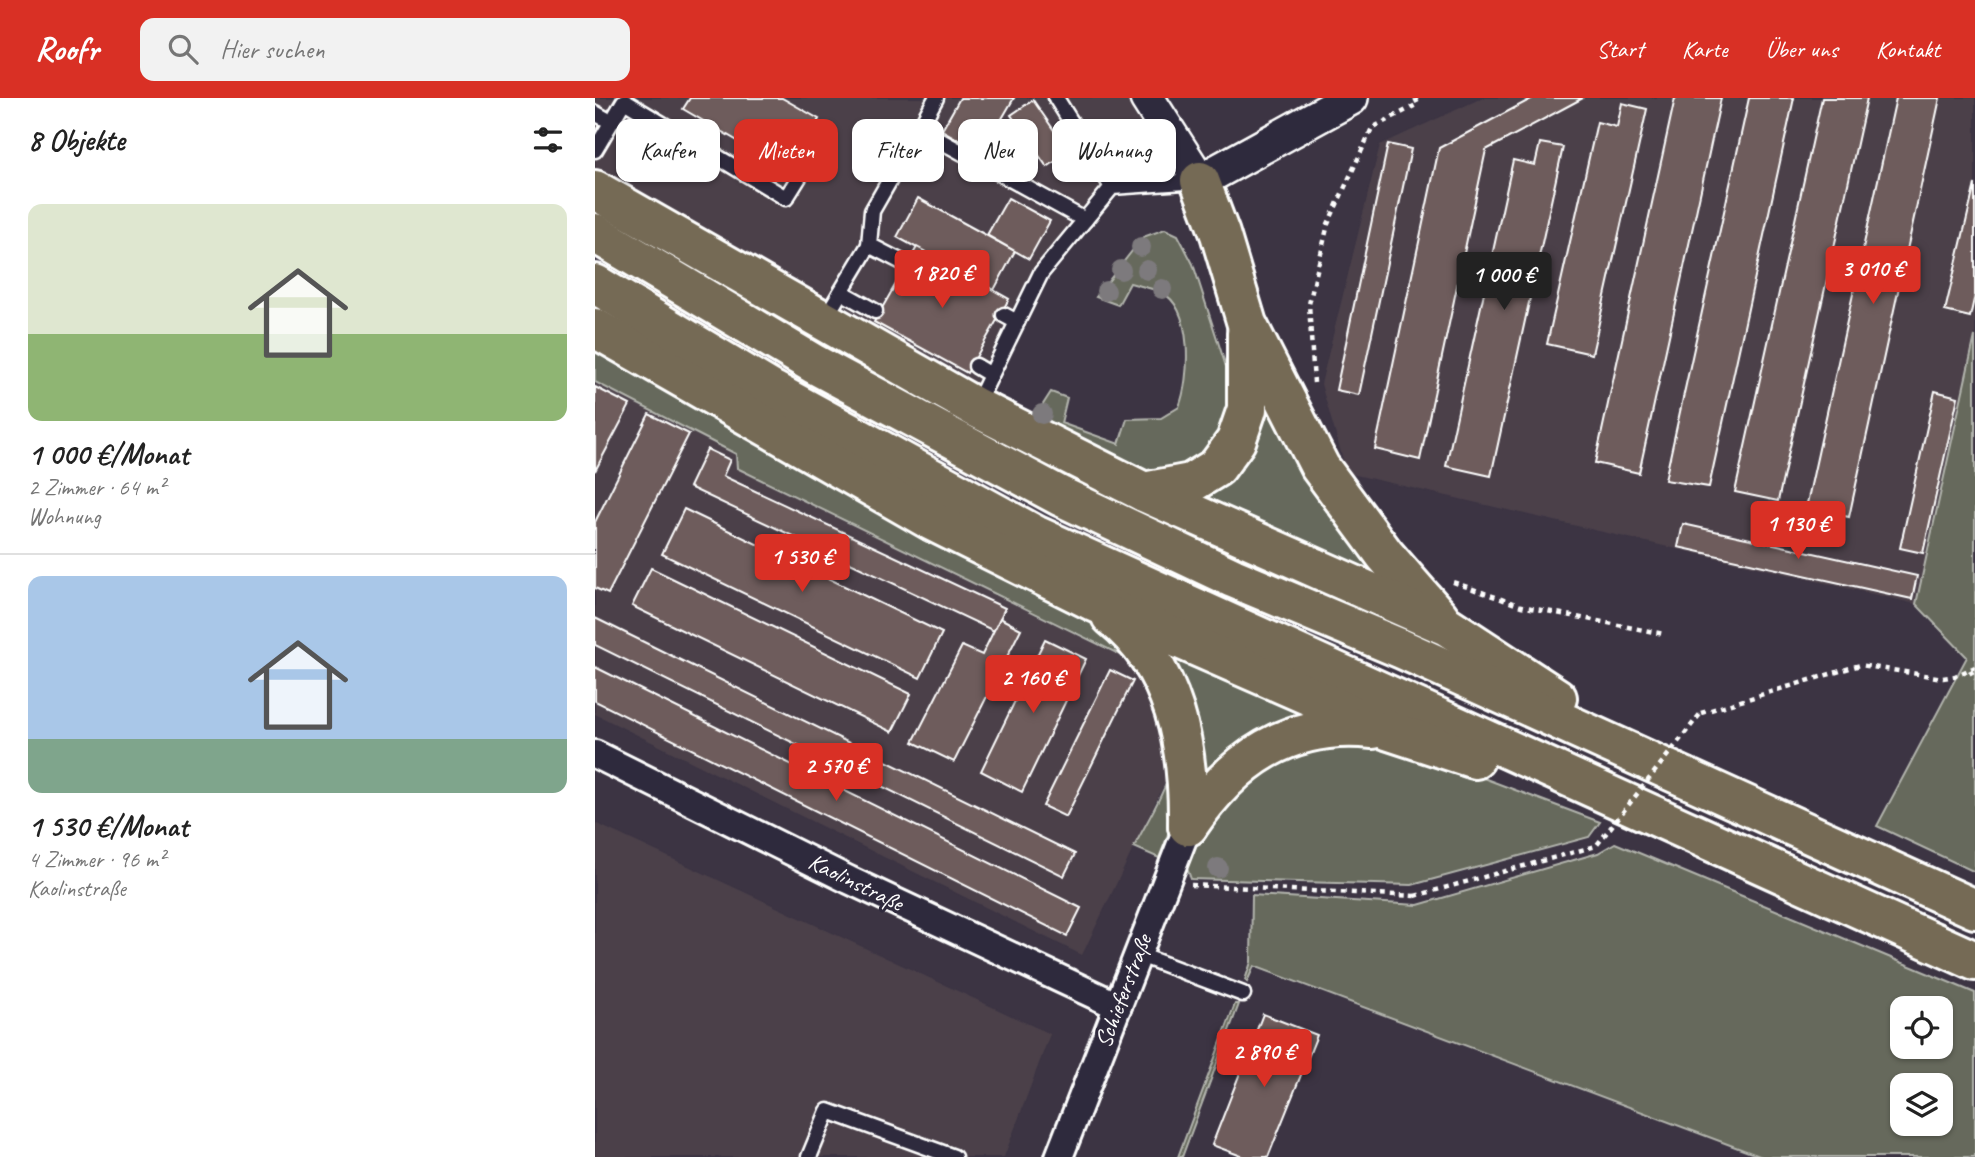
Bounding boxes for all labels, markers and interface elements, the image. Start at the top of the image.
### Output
search box [140,18,630,81]
text: Roofr [35,28,98,70]
icon: search [164,30,202,68]
text: Hier suchen [220,33,325,66]
text: Start [1597,34,1644,64]
text: Karte [1682,34,1728,64]
text: Über uns [1766,34,1838,64]
text: Kontakt [1876,34,1940,64]
chip: Kaufen [616,119,720,182]
chip: Mieten [734,119,838,182]
chip: Filter [852,119,944,182]
chip: Neu [958,119,1038,182]
chip: Wohnung [1052,119,1176,182]
text: 8 Objekte [28,121,125,159]
icon: filters [529,121,567,159]
pin: 3 010 € [1808,246,1938,306]
icon: home [235,250,361,376]
pin: 1 820 € [877,250,1007,310]
pin: 1 000 € [1439,252,1569,312]
text: 3 010 € [1842,254,1904,283]
text: 1 820 € [911,258,973,287]
text: 1 000 € [1473,260,1535,289]
text: 1 000 €/Monat [28,435,189,473]
text: 2 Zimmer · 64 m² [28,473,165,502]
text: Wohnung [28,502,101,531]
pin: 1 130 € [1733,502,1863,561]
text: 1 130 € [1767,509,1829,538]
pin: 1 530 € [737,534,867,594]
text: 1 530 € [771,542,833,571]
icon: home [235,622,361,748]
pin: 2 160 € [968,656,1098,715]
text: 2 160 € [1001,663,1065,692]
pin: 2 570 € [771,744,901,803]
text: 2 570 € [805,751,867,780]
text: 1 530 €/Monat [28,807,188,845]
text: 4 Zimmer · 96 m² [28,845,165,874]
street label: Kaolinstraße [804,846,910,919]
text: Kaolinstraße [28,874,126,903]
street label: Schieferstraße [1088,928,1159,1052]
map controls [1890,996,1953,1136]
button: locate [1890,996,1953,1059]
pin: 2 890 € [1199,1030,1329,1089]
text: 2 890 € [1233,1037,1295,1066]
button: layers [1890,1073,1953,1136]

